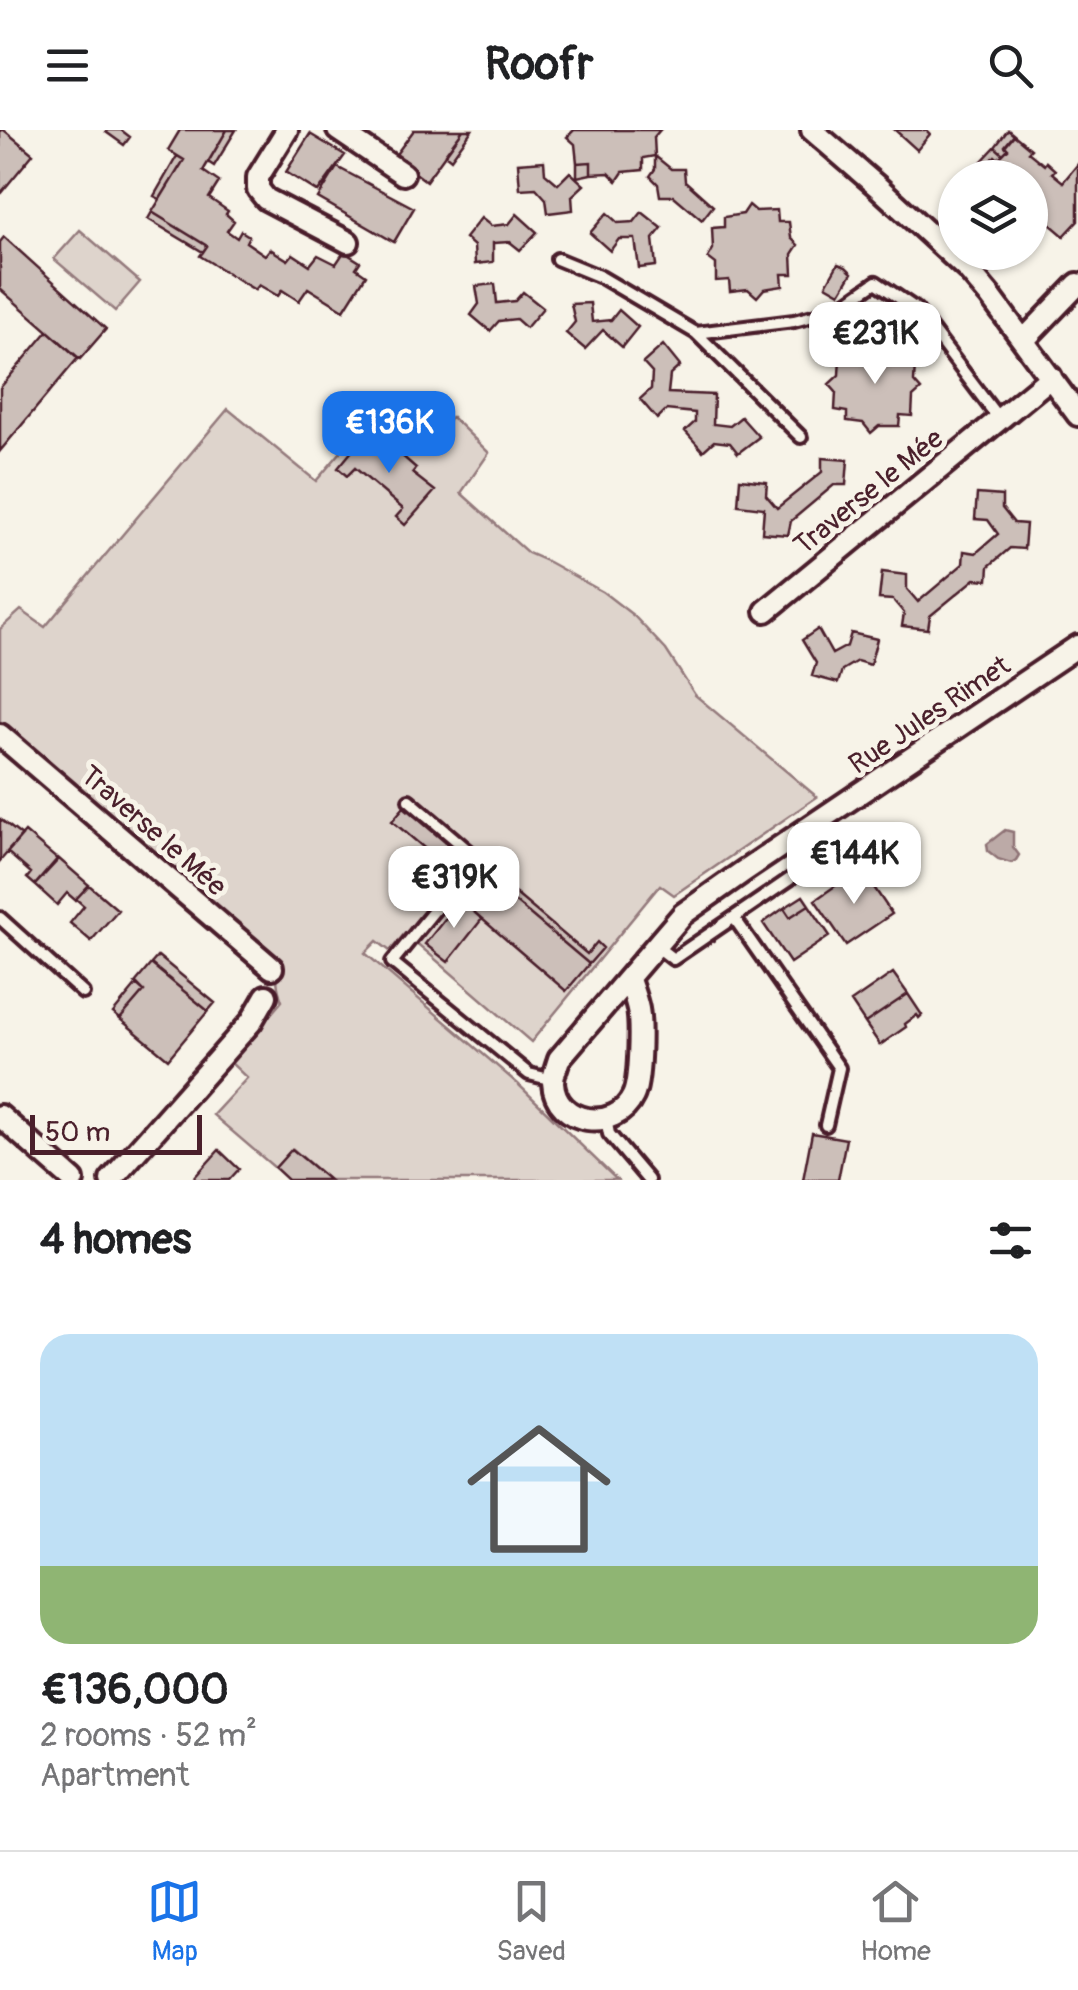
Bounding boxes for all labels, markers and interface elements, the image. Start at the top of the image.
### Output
text: Roofr [485,37,593,93]
icon: menu [40,38,95,93]
icon: search [983,38,1038,93]
map controls [938,160,1048,270]
button: layers [938,160,1048,270]
pin: €231K [805,302,945,387]
text: €231K [831,314,919,354]
pin: €136K [319,391,459,476]
text: €136K [344,403,434,443]
street label: Traverse le Mée [787,421,951,563]
street label: Rue Jules Rimet [842,648,1018,782]
street label: Traverse le Mée [73,758,233,904]
pin: €144K [784,822,924,907]
text: €144K [809,834,899,874]
pin: €319K [384,846,524,931]
text: €319K [410,858,498,898]
scale bar [30,1110,202,1154]
text: 50 m [45,1115,110,1150]
icon: filters [983,1213,1038,1268]
text: 4 homes [40,1214,191,1266]
icon: home [449,1399,629,1579]
text: €136,000 [40,1664,229,1716]
text: 2 rooms · 52 m² [40,1716,257,1756]
text: Apartment [40,1756,189,1796]
tab: Map [147,1874,202,1969]
tab: Saved [496,1874,566,1969]
tab: Home [860,1874,931,1969]

